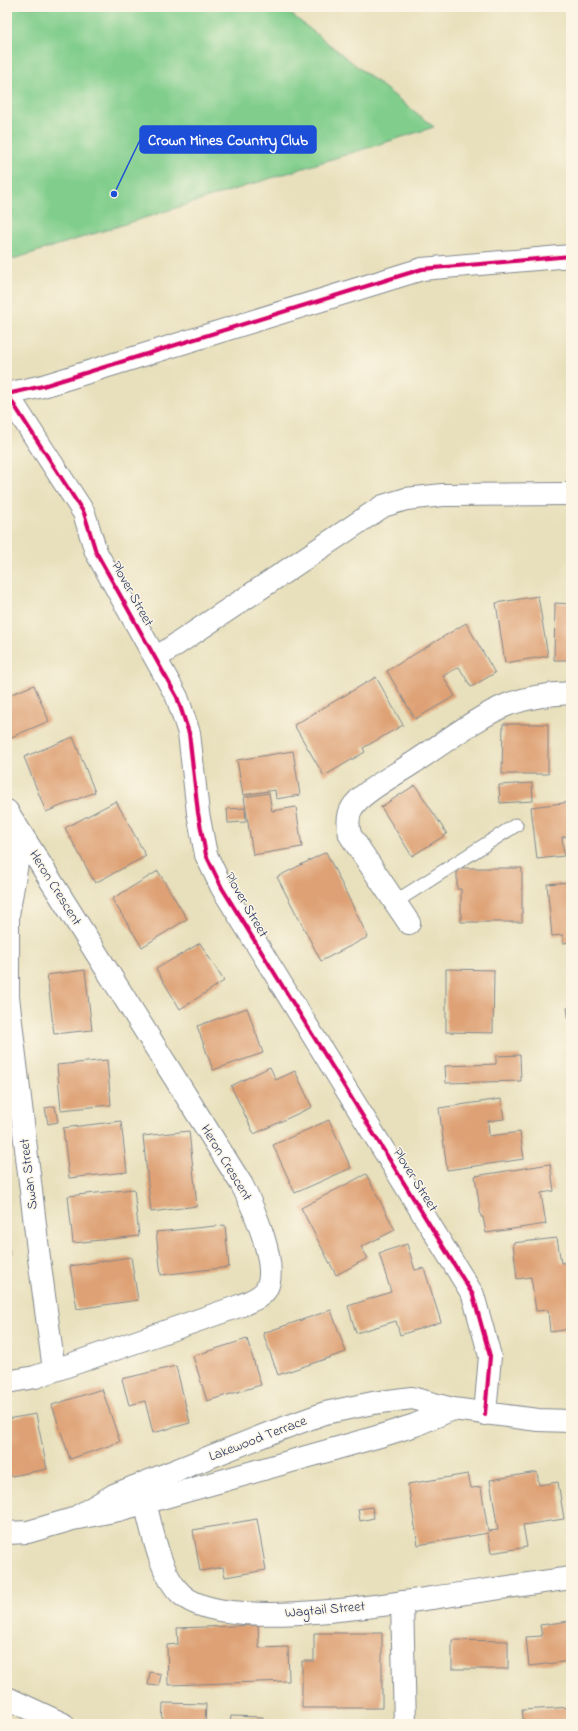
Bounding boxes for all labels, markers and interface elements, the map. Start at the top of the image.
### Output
callout: Crown Mines Country Club [140,126,316,153]
text: Crown Mines Country Club [148,130,308,154]
street label: Plover Street [105,557,159,631]
street label: Heron Crescent [23,846,87,930]
street label: Plover Street [219,869,273,942]
street label: Heron Crescent [195,1121,257,1205]
street label: Swan Street [14,1137,44,1211]
street label: Plover Street [387,1144,443,1216]
street label: Lakewood Terrace [206,1410,311,1467]
street label: Wagtail Street [284,1596,366,1625]

